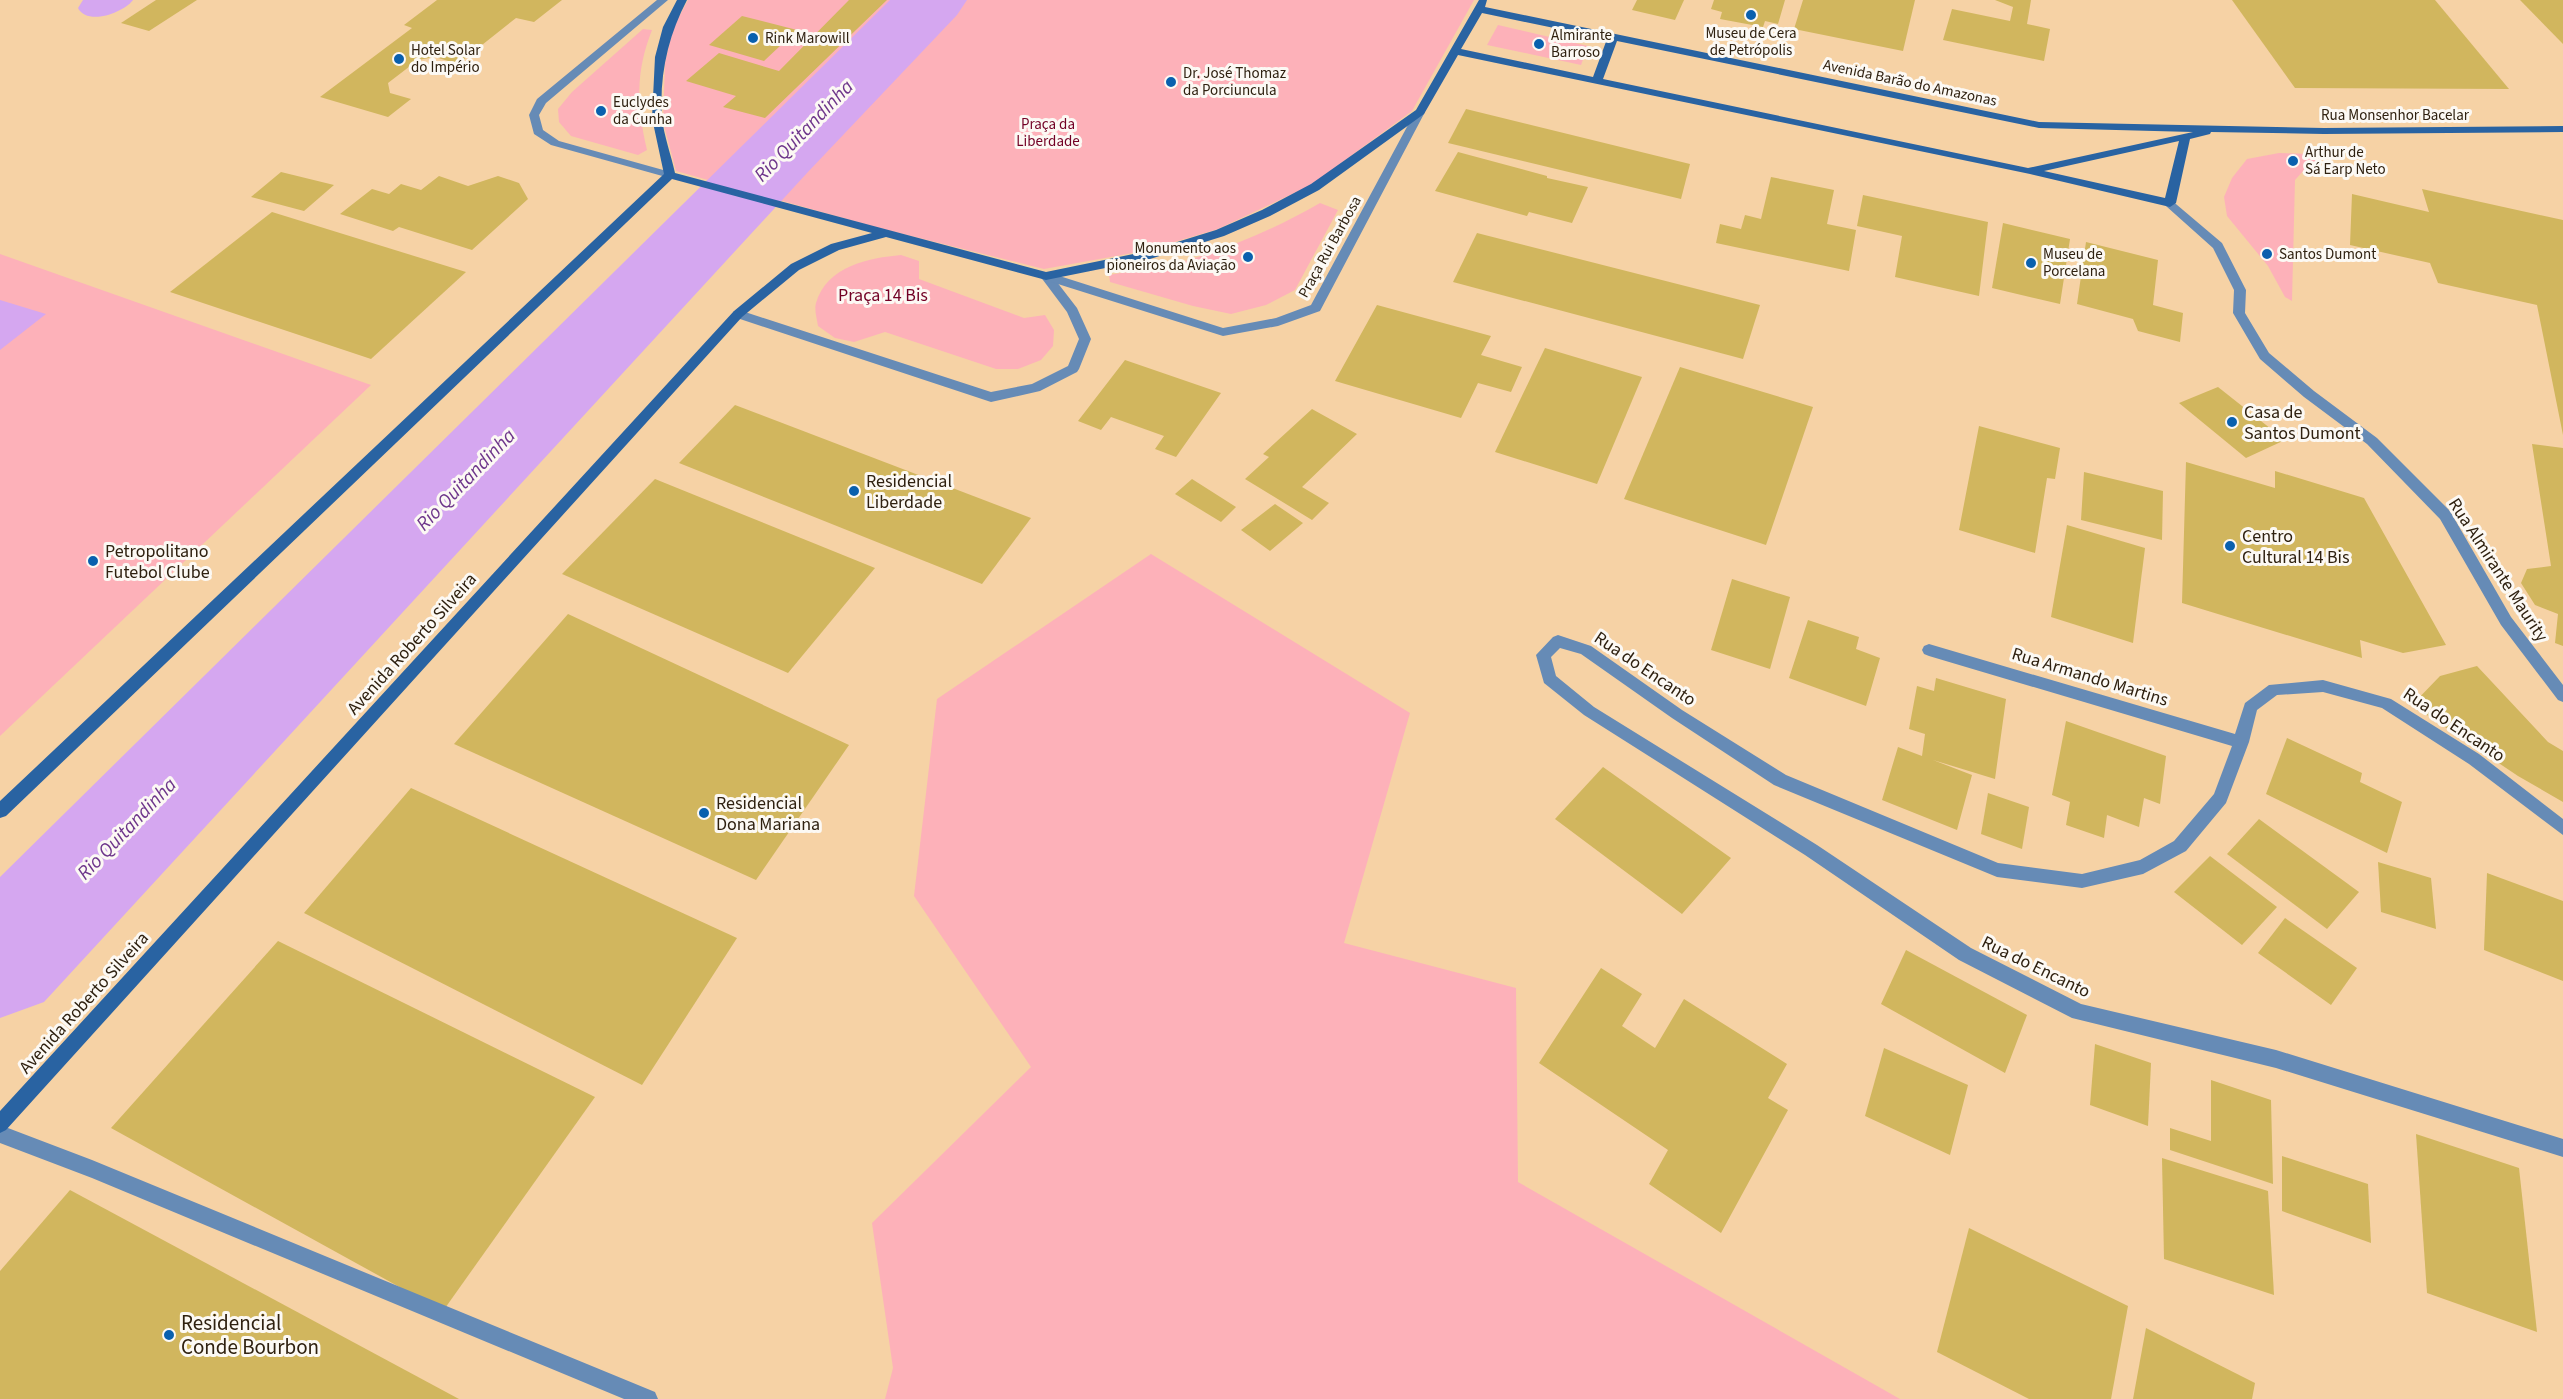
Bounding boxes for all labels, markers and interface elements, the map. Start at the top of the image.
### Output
marker: Museu de Cera de Petrópolis [1744,8,1758,22]
place label: Museu de Cera de Petrópolis [1705,23,1797,61]
place label: Almirante Barroso [1551,25,1612,63]
place label: Rink Marowill [765,28,850,49]
marker: Rink Marowill [746,31,760,45]
marker: Almirante Barroso [1532,37,1546,51]
place label: Hotel Solar do Império [411,40,481,78]
marker: Hotel Solar do Império [392,52,406,66]
street label: Avenida Barão do Amazonas [1821,54,1999,112]
place label: Dr. José Thomaz da Porciuncula [1183,63,1286,101]
water label: Rio Quitandinha [748,73,860,188]
marker: Dr. José Thomaz da Porciuncula [1164,75,1178,89]
place label: Euclydes da Cunha [613,92,672,130]
marker: Euclydes da Cunha [594,104,608,118]
street label: Rua Monsenhor Bacelar [2321,105,2470,126]
park label: Praça da Liberdade [1016,114,1080,152]
place label: Arthur de Sá Earp Neto [2305,142,2386,180]
marker: Arthur de Sá Earp Neto [2286,154,2300,168]
street label: Praça Rui Barbosa [1293,192,1367,302]
place label: Monumento aos pioneiros da Aviação [1107,238,1236,276]
place label: Museu de Porcelana [2043,244,2105,282]
place label: Santos Dumont [2279,244,2376,265]
marker: Santos Dumont [2260,247,2274,261]
marker: Monumento aos pioneiros da Aviação [1241,250,1255,264]
marker: Museu de Porcelana [2024,256,2038,270]
park label: Praça 14 Bis [838,283,928,308]
place label: Casa de Santos Dumont [2244,400,2361,446]
marker: Casa de Santos Dumont [2225,415,2239,429]
water label: Rio Quitandinha [410,422,522,537]
place label: Residencial Liberdade [866,469,952,515]
marker: Residencial Liberdade [847,484,861,498]
street label: Rua Almirante Maurity [2442,493,2554,647]
place label: Centro Cultural 14 Bis [2242,524,2349,570]
place label: Petropolitano Futebol Clube [105,539,210,585]
marker: Centro Cultural 14 Bis [2223,539,2237,553]
marker: Petropolitano Futebol Clube [86,554,100,568]
street label: Avenida Roberto Silveira [341,568,483,720]
street label: Rua do Encanto [1589,626,1701,712]
street label: Rua Armando Martins [2009,641,2171,713]
street label: Rua do Encanto [2398,682,2510,768]
water label: Rio Quitandinha [71,771,183,886]
place label: Residencial Dona Mariana [716,791,820,837]
marker: Residencial Dona Mariana [697,806,711,820]
street label: Avenida Roberto Silveira [13,927,155,1079]
street label: Rua do Encanto [1978,930,2094,1004]
place label: Residencial Conde Bourbon [181,1308,319,1362]
marker: Residencial Conde Bourbon [162,1328,176,1342]

